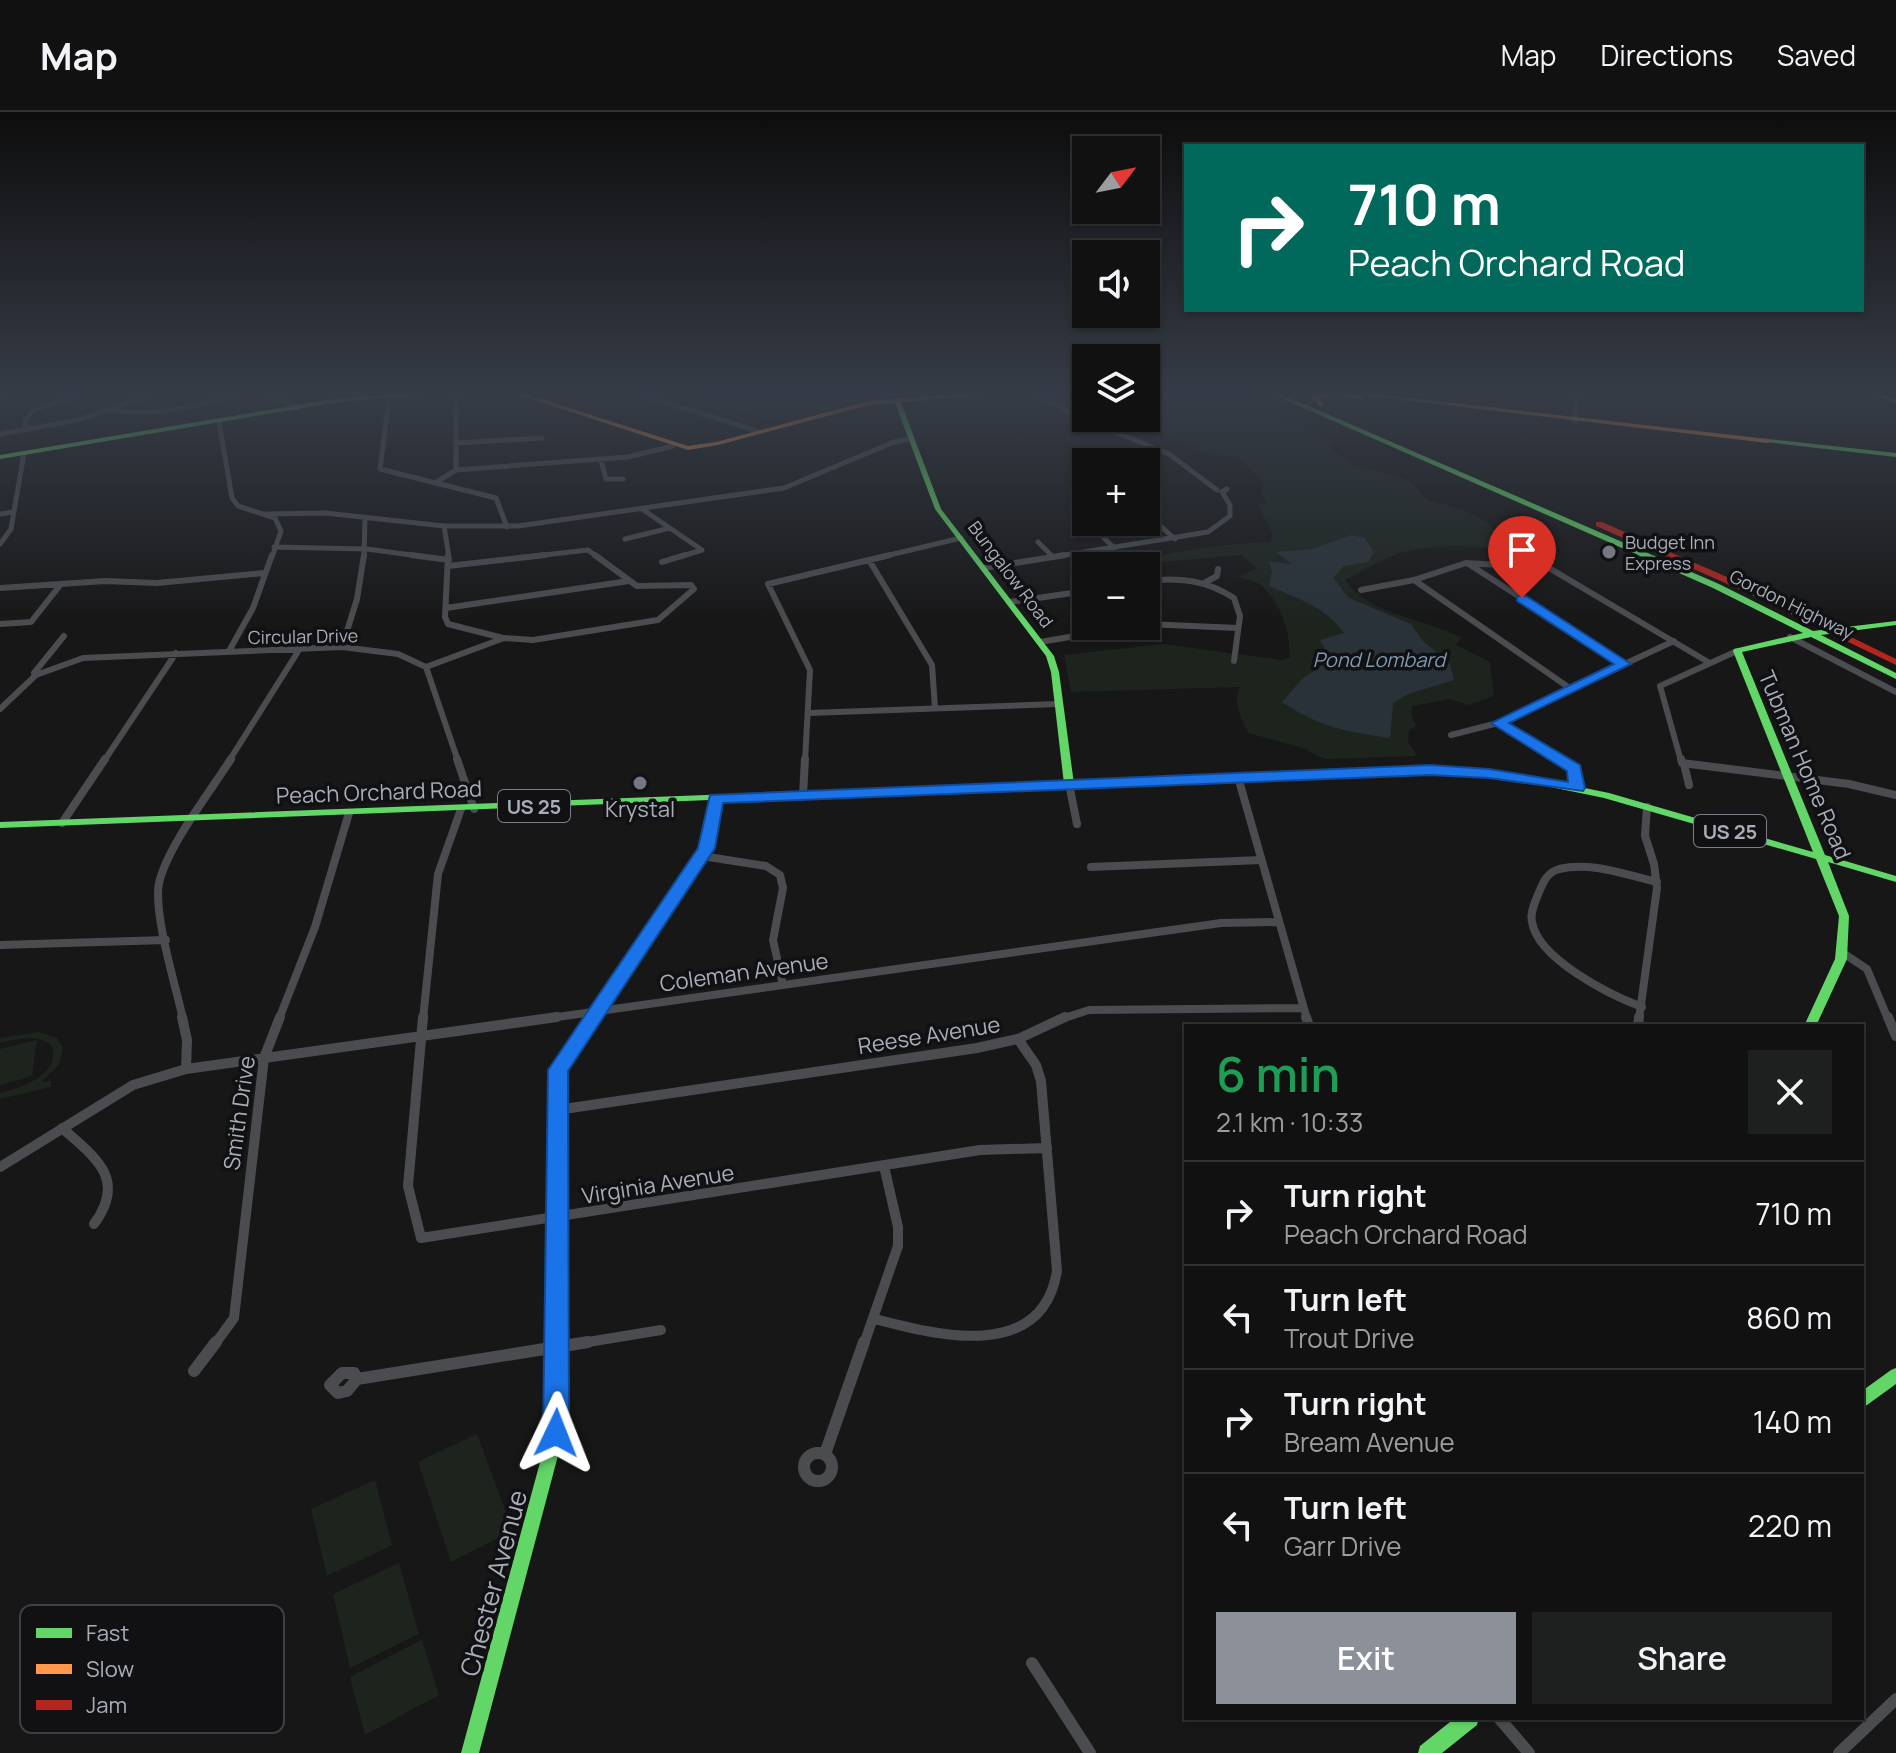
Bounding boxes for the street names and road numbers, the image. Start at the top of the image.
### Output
street label: Bungalow Road [963,516,1059,632]
street label: Gordon Highway [1726,564,1859,645]
street label: Circular Drive [248,623,358,649]
street label: Tubman Home Road [1752,666,1858,864]
street label: Peach Orchard Road [275,773,483,811]
road number: US 25 [498,790,570,822]
road number: US 25 [1694,815,1766,847]
street label: Coleman Avenue [658,945,830,999]
street label: Reese Avenue [856,1009,1002,1061]
street label: Smith Drive [216,1054,262,1172]
street label: Virginia Avenue [580,1157,736,1211]
street label: Chester Avenue [451,1486,535,1680]

